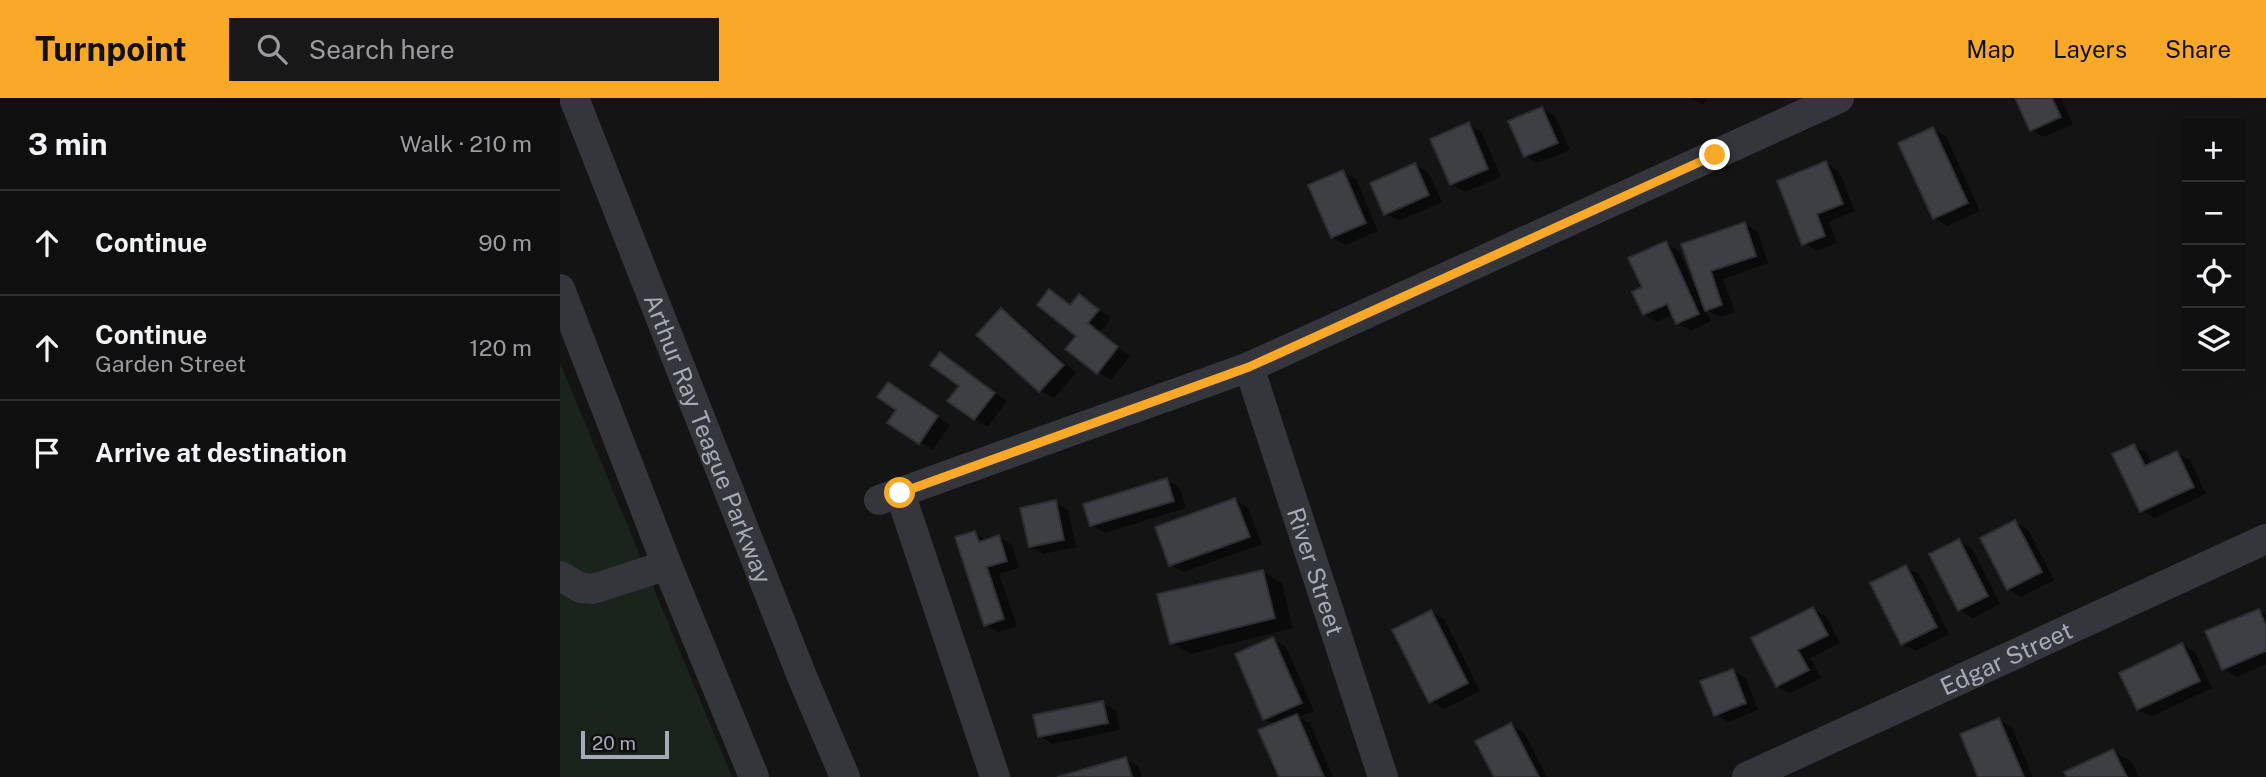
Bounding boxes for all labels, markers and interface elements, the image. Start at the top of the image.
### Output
search box [229,18,719,81]
text: Turnpoint [35,30,187,68]
icon: search [253,30,291,68]
text: Search here [309,34,455,65]
text: Map [1966,35,2015,63]
text: Layers [2053,35,2127,63]
text: Share [2165,35,2231,63]
map controls [2182,119,2245,371]
button: + [2182,119,2245,182]
text: 3 min [28,126,107,162]
text: Walk · 210 m [400,130,532,157]
route end [1699,139,1730,170]
button: − [2182,182,2245,245]
icon: ahead [28,224,66,262]
text: Continue [95,227,207,258]
text: 90 m [478,229,532,256]
button: locate [2182,245,2245,308]
street label: Arthur Ray Teague Parkway [639,290,778,588]
button: layers [2182,308,2245,371]
text: Continue [95,319,207,350]
icon: ahead [28,329,66,367]
text: 120 m [469,334,532,361]
text: Garden Street [95,350,246,377]
icon: arrive [28,434,66,472]
text: Arrive at destination [95,437,347,468]
route start [884,477,915,508]
street label: River Street [1282,504,1350,639]
street label: Edgar Street [1936,616,2077,701]
scale bar [581,728,668,760]
text: 20 m [592,732,636,754]

